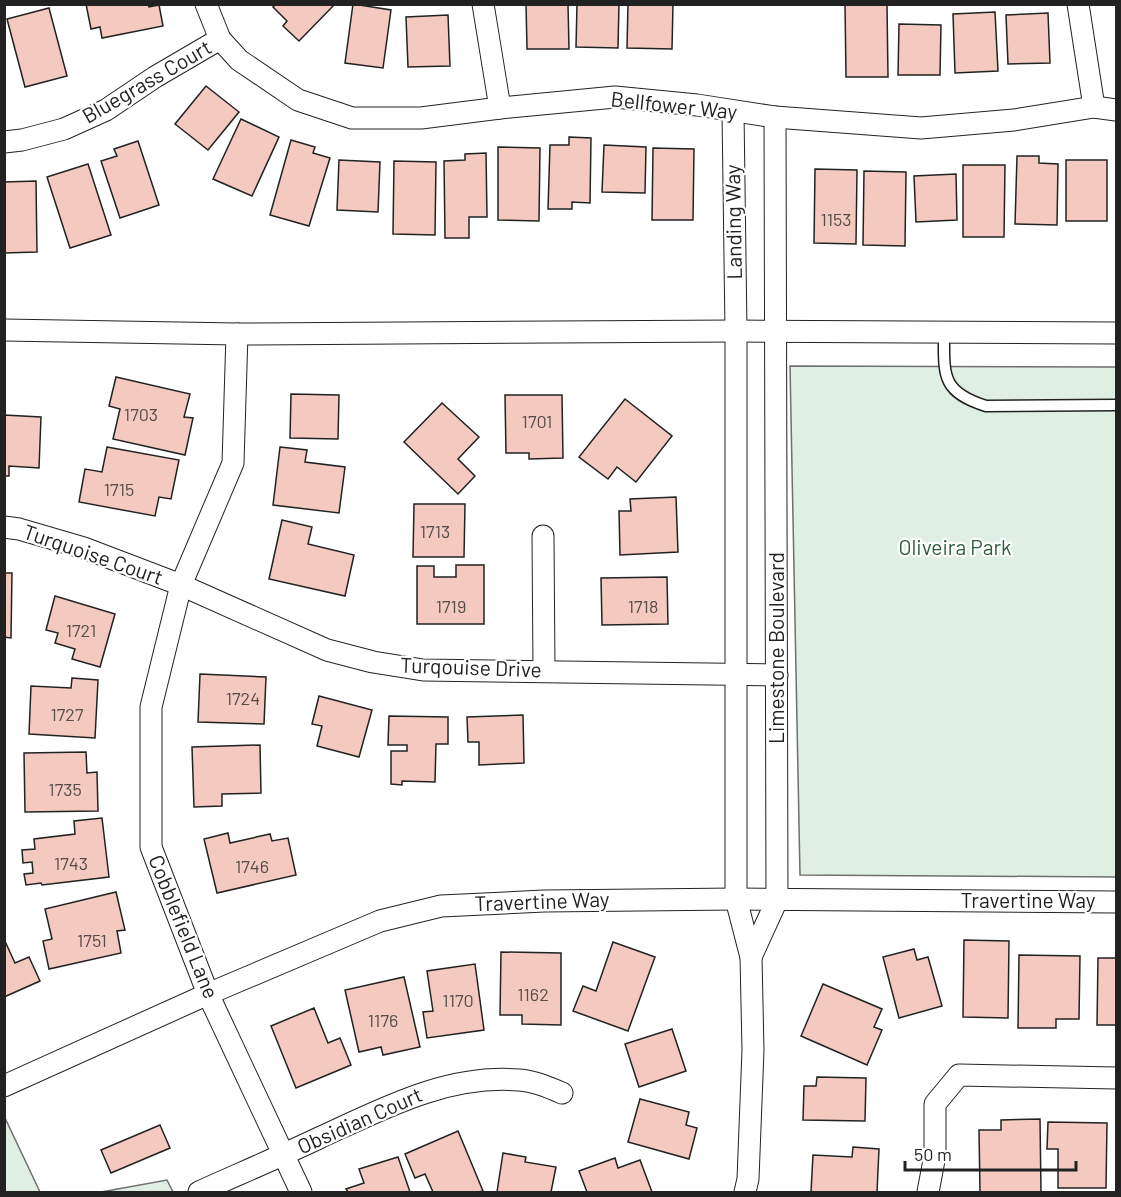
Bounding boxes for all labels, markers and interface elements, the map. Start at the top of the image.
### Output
street label: Bluegrass Court [77,34,215,128]
street label: Bellfower Way [610,85,739,124]
street label: Landing Way [719,164,746,280]
house number: 1153 [820,208,852,230]
house number: 1703 [124,403,158,425]
house number: 1701 [522,410,552,432]
house number: 1715 [104,478,134,500]
street label: Turquoise Court [20,518,167,589]
house number: 1713 [420,520,450,542]
park label: Oliveira Park [898,534,1012,559]
street label: Limestone Boulevard [763,552,788,744]
house number: 1719 [436,595,466,617]
house number: 1718 [628,595,658,617]
house number: 1721 [66,619,96,641]
street label: Turqouise Drive [400,652,542,681]
house number: 1724 [226,687,260,709]
house number: 1727 [51,703,84,725]
house number: 1735 [48,778,82,800]
street label: Cobblefield Lane [144,851,225,1002]
house number: 1743 [54,852,88,874]
house number: 1746 [235,855,269,877]
street label: Travertine Way [474,886,610,915]
street label: Travertine Way [960,887,1096,912]
house number: 1751 [77,929,107,951]
house number: 1162 [517,983,549,1005]
house number: 1170 [442,989,474,1011]
house number: 1176 [368,1009,398,1031]
street label: Obsidian Court [293,1081,426,1158]
scale bar [905,1134,1076,1172]
text: 50 m [914,1143,952,1165]

